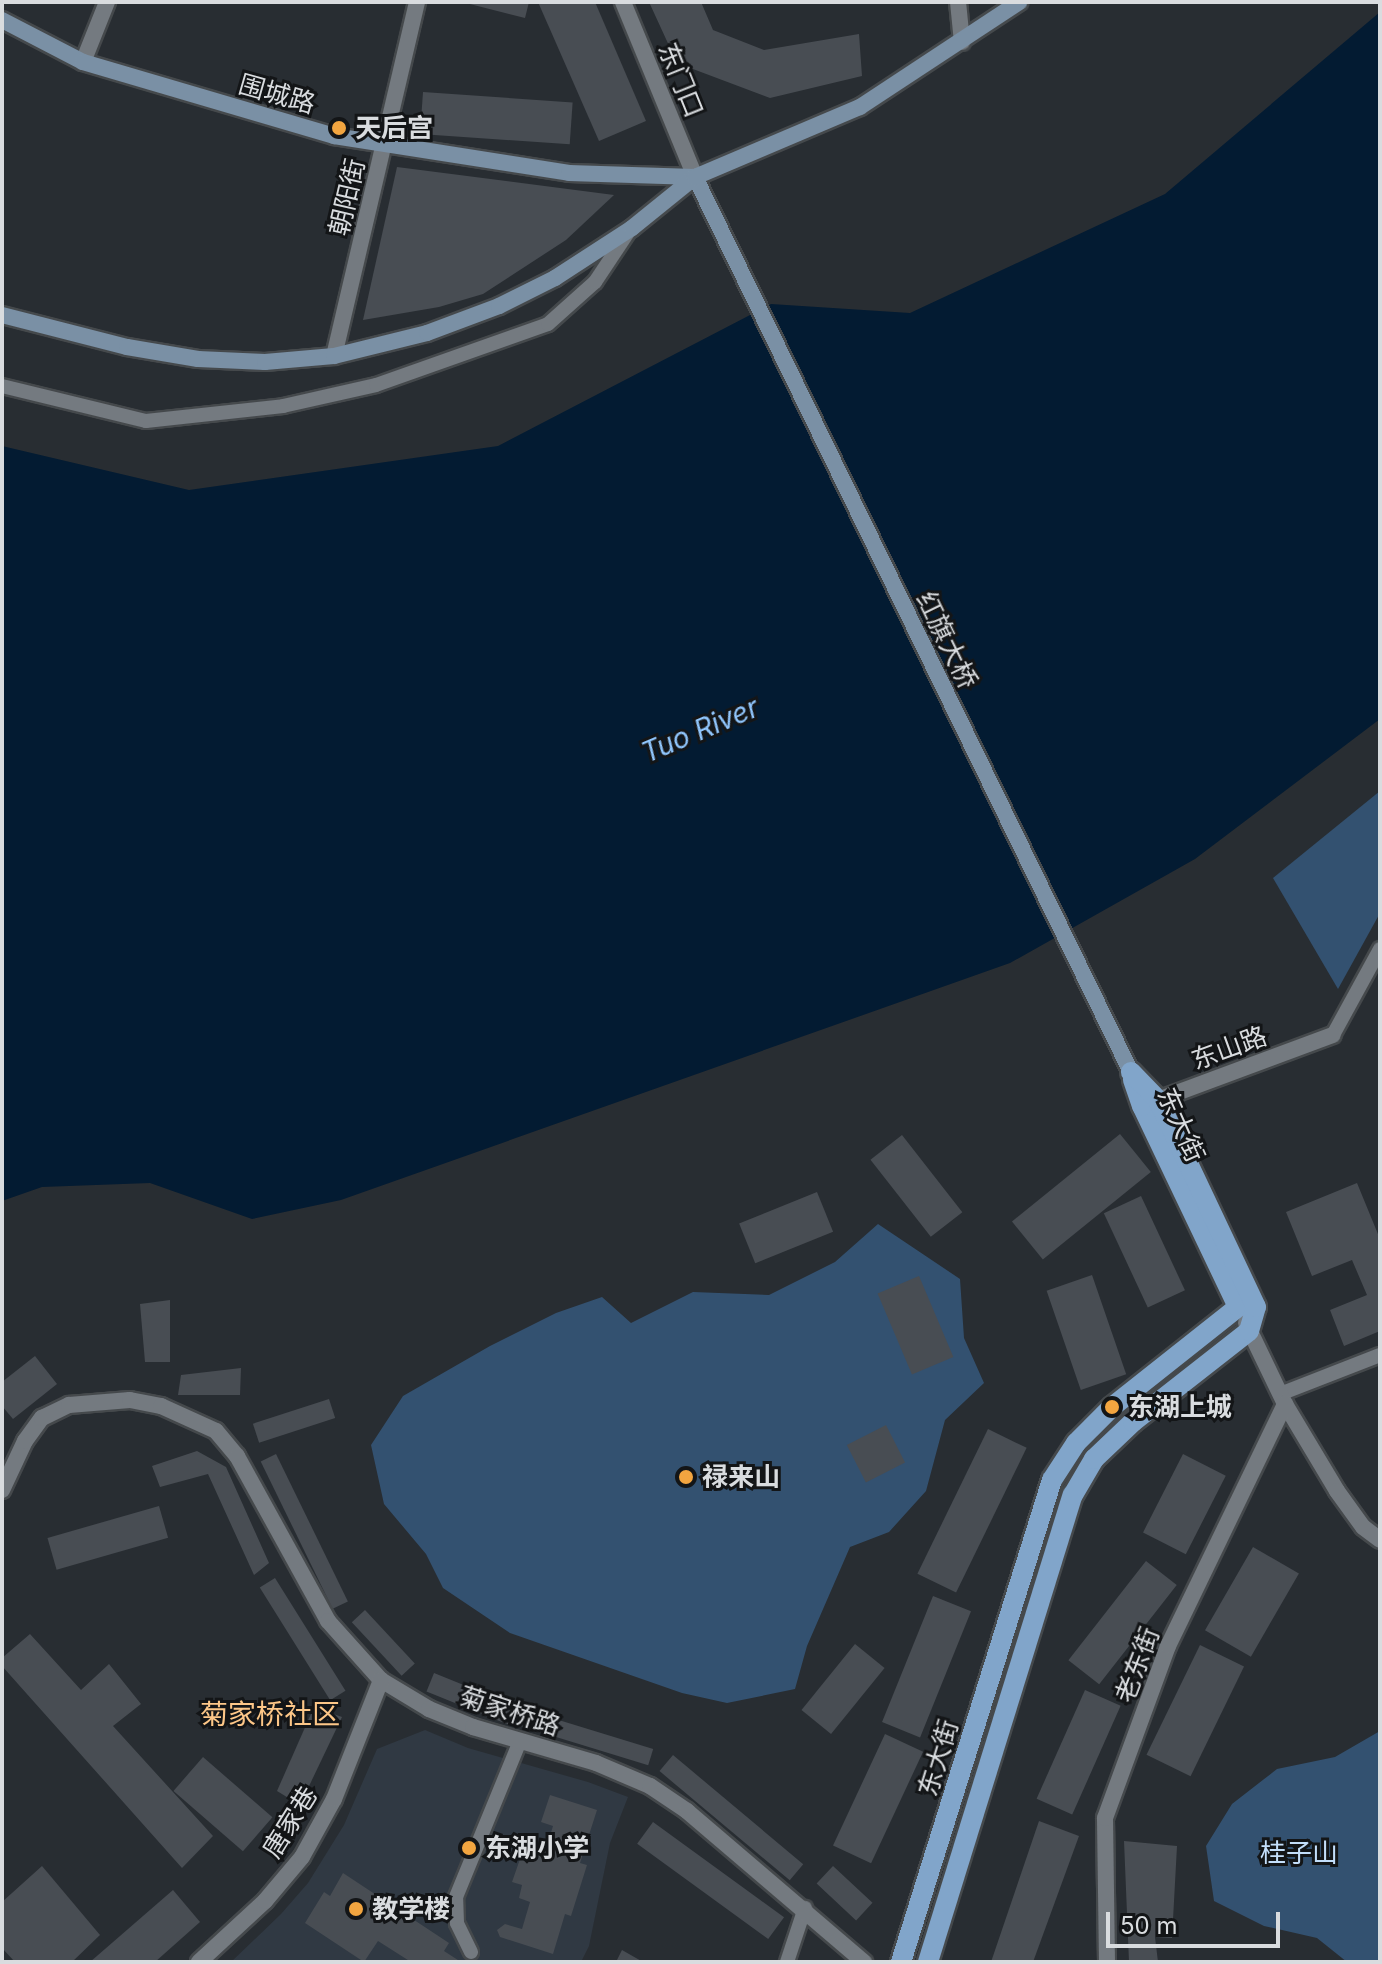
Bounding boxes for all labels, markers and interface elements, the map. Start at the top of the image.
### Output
street label: 东门口 [652,38,710,122]
street label: 围城路 [235,68,319,120]
place label: 天后宫 [355,112,433,144]
marker: 天后宫 [330,119,348,137]
street label: 朝阳街 [323,155,371,239]
street label: 红旗大桥 [910,586,984,694]
water label: Tuo River [636,690,764,770]
street label: 东山路 [1187,1020,1271,1076]
street label: 东大街 [1151,1083,1211,1167]
place label: 东湖上城 [1128,1391,1232,1423]
marker: 东湖上城 [1103,1398,1121,1416]
place label: 禄来山 [702,1461,780,1493]
marker: 禄来山 [677,1468,695,1486]
street label: 老东街 [1108,1623,1166,1707]
street label: 菊家桥路 [456,1680,564,1742]
district label: 菊家桥社区 [200,1697,340,1731]
street label: 东大街 [912,1716,964,1800]
street label: 唐家巷 [256,1781,324,1863]
place label: 东湖小学 [485,1832,589,1864]
park label: 桂子山 [1260,1837,1338,1869]
marker: 东湖小学 [460,1839,478,1857]
place label: 教学楼 [372,1893,450,1925]
scale bar [1110,1896,1284,1946]
marker: 教学楼 [347,1900,365,1918]
text: 50 m [1120,1911,1178,1940]

